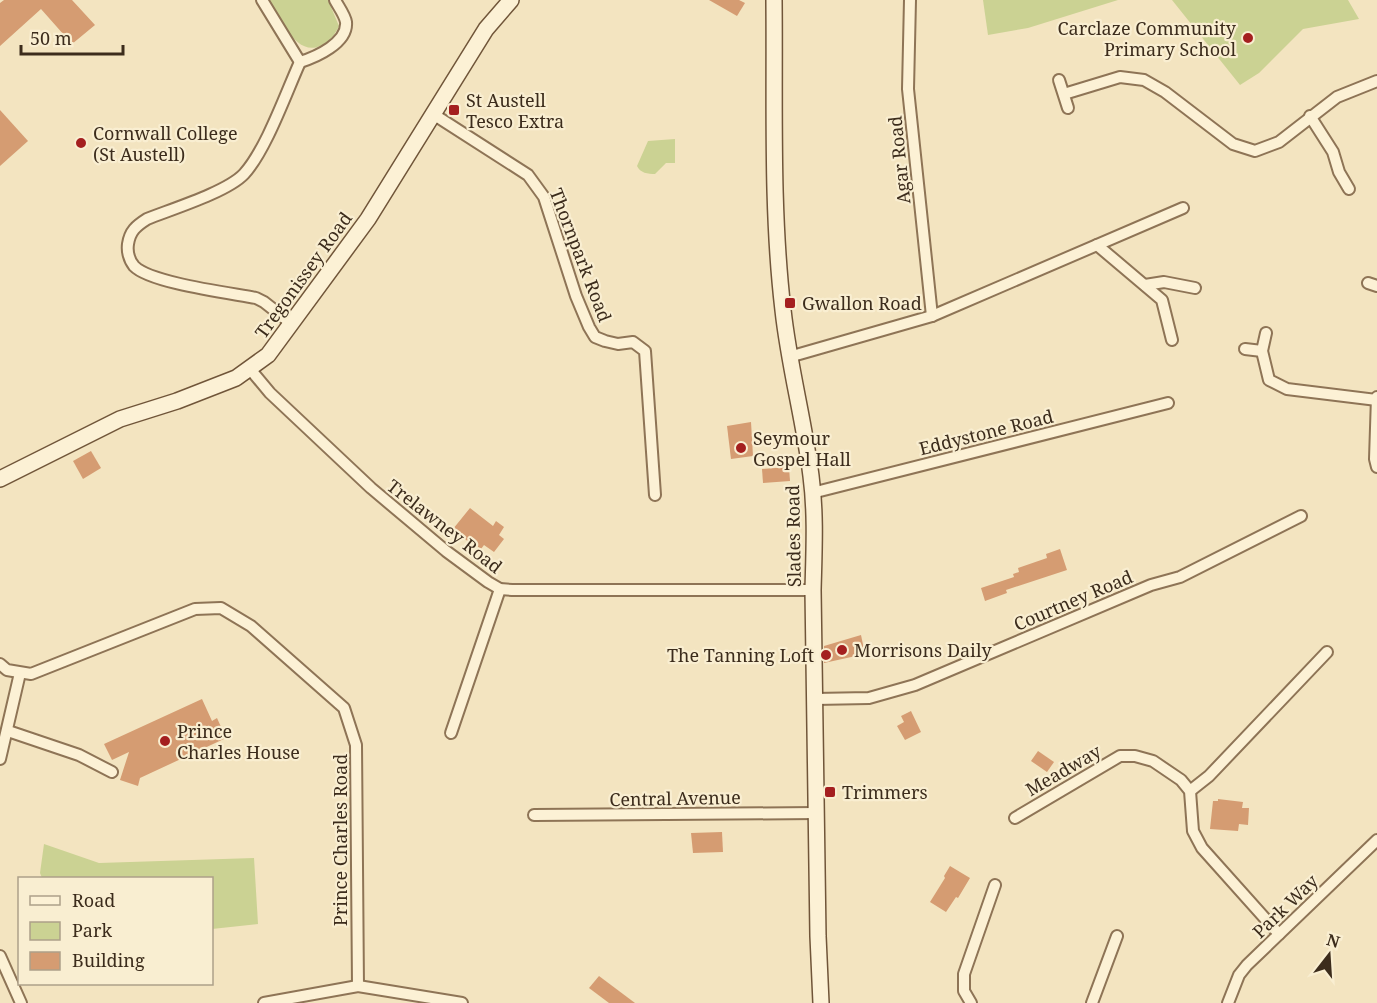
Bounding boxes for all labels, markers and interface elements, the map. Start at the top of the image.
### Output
place label: Carclaze Community Primary School [1057,16,1237,61]
scale bar [21,18,123,56]
text: 50 m [30,26,72,50]
marker: Carclaze Community Primary School [1241,31,1255,45]
place label: St Austell Tesco Extra [466,88,564,133]
marker: St Austell Tesco Extra [447,103,461,117]
street label: Agar Road [882,115,916,205]
place label: Cornwall College (St Austell) [93,121,238,166]
marker: Cornwall College (St Austell) [74,136,88,150]
street label: Thornpark Road [544,185,618,325]
street label: Tregonissey Road [249,207,357,343]
place label: Gwallon Road [802,291,922,315]
marker: Gwallon Road [783,296,797,310]
street label: Eddystone Road [916,404,1056,460]
place label: Seymour Gospel Hall [753,426,851,471]
marker: Seymour Gospel Hall [734,441,748,455]
street label: Trelawney Road [383,473,507,579]
street label: Slades Road [780,485,806,587]
street label: Courtney Road [1010,564,1136,636]
place label: Morrisons Daily [854,638,992,662]
place label: The Tanning Loft [667,643,814,667]
marker: Morrisons Daily [835,643,849,657]
marker: The Tanning Loft [819,648,833,662]
place label: Prince Charles House [177,719,300,764]
marker: Prince Charles House [158,734,172,748]
street label: Meadway [1021,738,1106,801]
street label: Prince Charles Road [328,754,352,926]
place label: Trimmers [842,780,928,804]
street label: Central Avenue [609,785,741,811]
marker: Trimmers [823,785,837,799]
street label: Park Way [1247,868,1324,943]
legend [18,877,213,985]
text: Road [72,888,115,912]
text: Park [72,918,112,942]
north arrow [1299,925,1359,985]
text: N [1324,928,1343,953]
text: Building [72,948,145,972]

